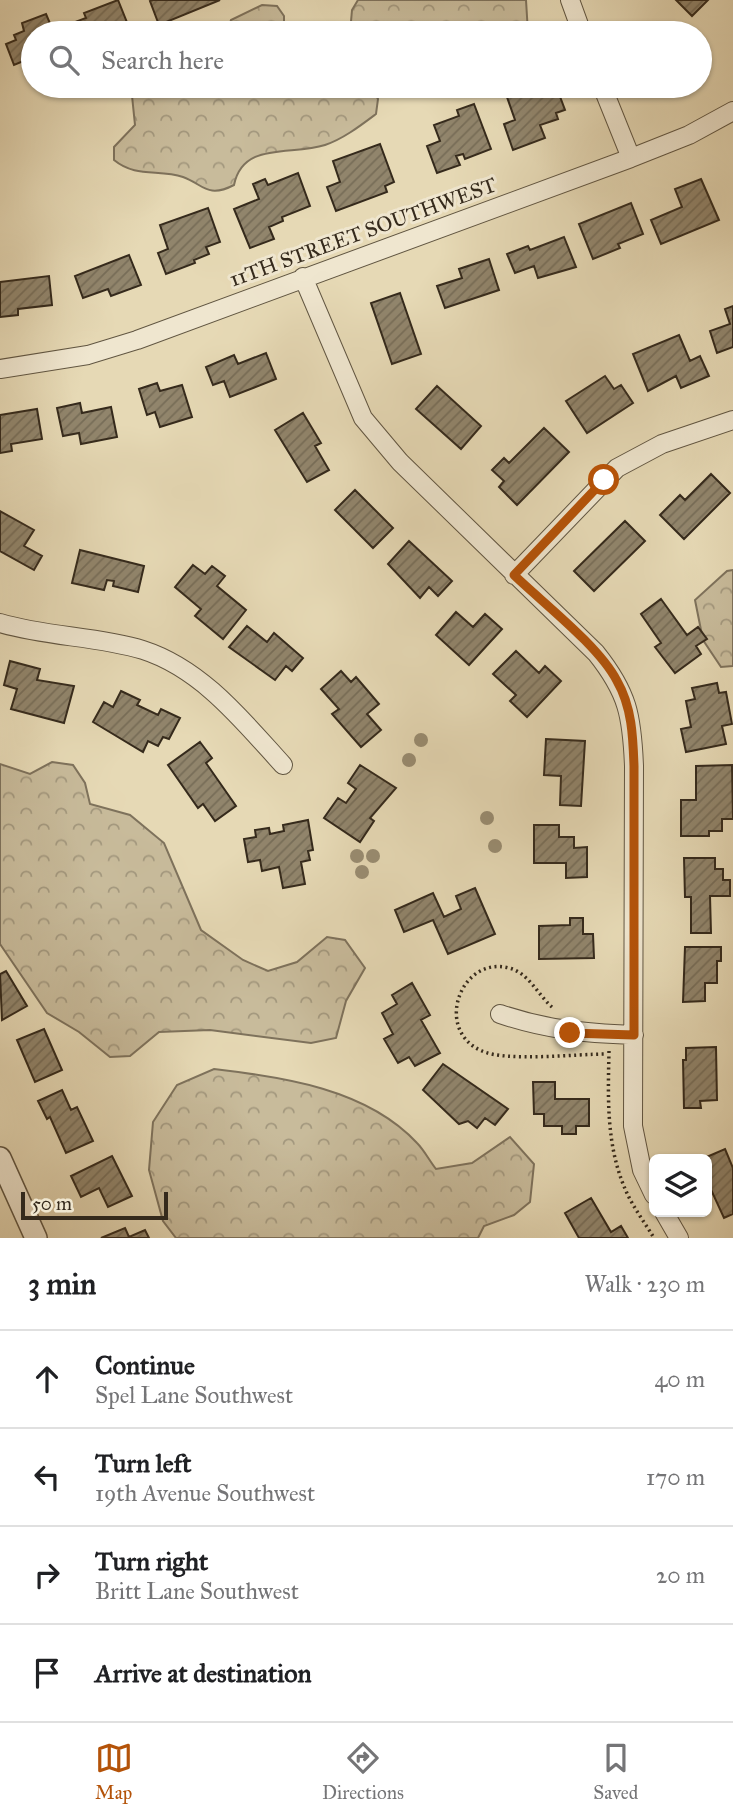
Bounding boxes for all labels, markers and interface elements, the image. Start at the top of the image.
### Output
search box [21,21,712,98]
icon: search [45,41,83,79]
text: Search here [101,44,224,76]
street label: 11TH STREET SOUTHWEST [226,171,500,293]
route start [588,464,619,495]
route end [554,1017,585,1048]
map controls [649,1154,712,1217]
button: layers [649,1154,712,1217]
scale bar [21,1189,168,1221]
text: 50 m [32,1192,72,1215]
text: 3 min [28,1266,96,1302]
text: Walk · 230 m [585,1270,705,1298]
text: Continue [95,1349,195,1381]
icon: ahead [28,1360,66,1398]
text: 40 m [655,1365,705,1393]
text: Spel Lane Southwest [95,1381,293,1409]
text: Turn left [95,1447,191,1479]
icon: left [28,1458,66,1496]
text: 170 m [646,1463,705,1491]
text: 19th Avenue Southwest [95,1479,315,1507]
text: Turn right [95,1545,208,1577]
icon: right [28,1556,66,1594]
text: 20 m [656,1561,705,1589]
text: Britt Lane Southwest [95,1577,299,1605]
icon: arrive [28,1654,66,1692]
text: Arrive at destination [95,1657,312,1689]
tab: Map [95,1739,133,1804]
tab: Directions [322,1739,404,1804]
tab: Saved [593,1739,638,1804]

